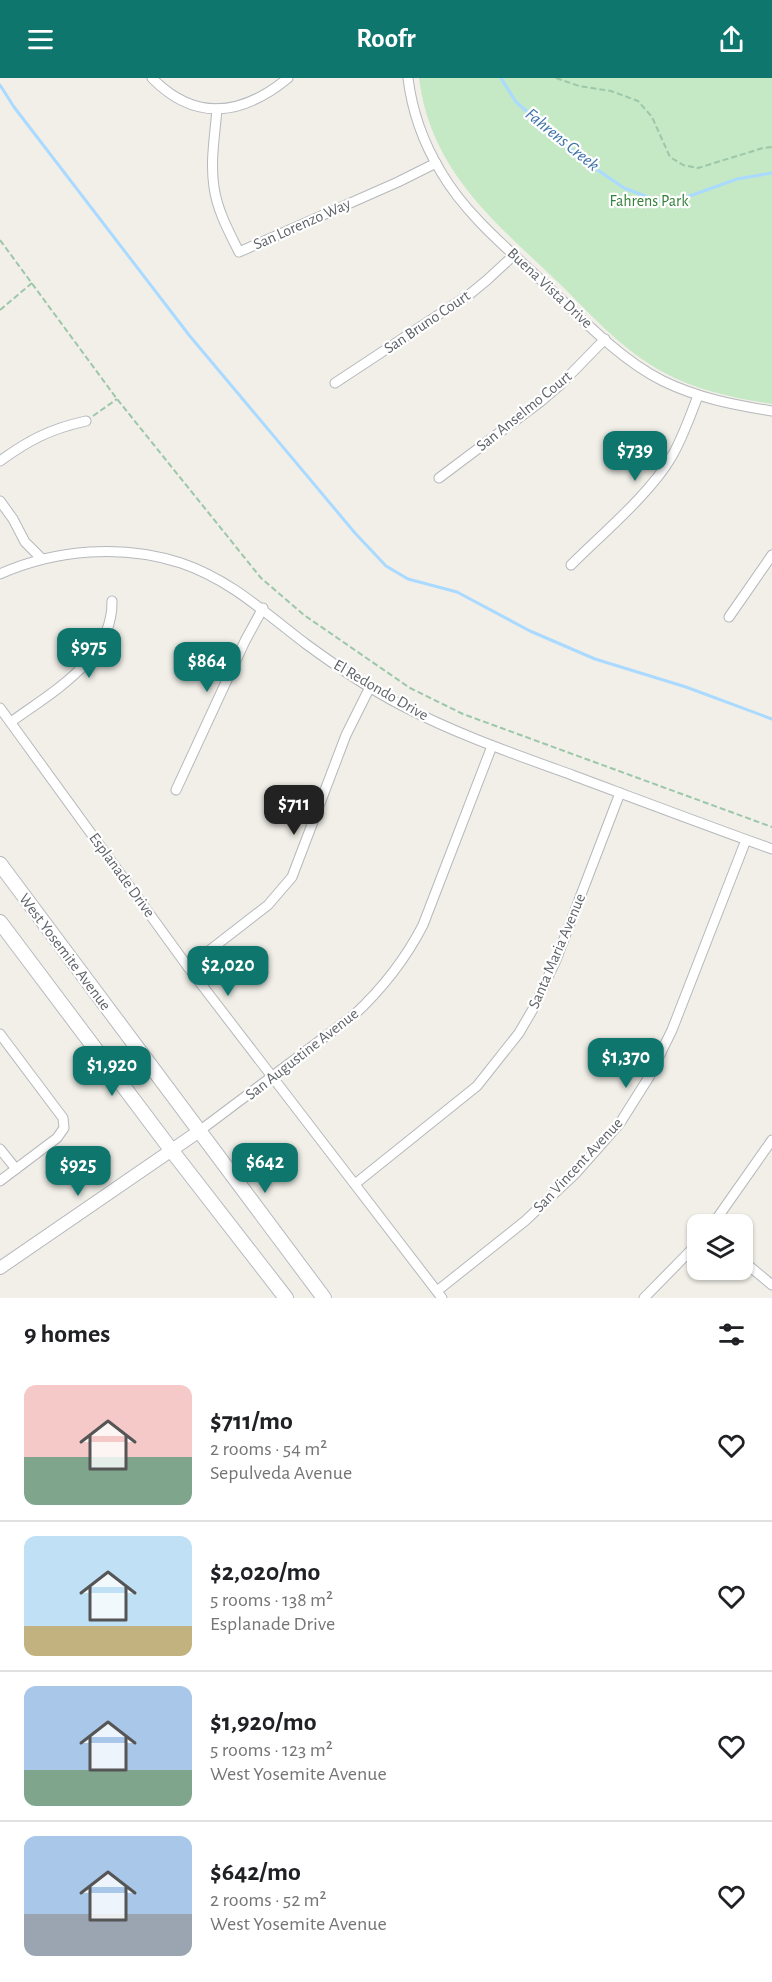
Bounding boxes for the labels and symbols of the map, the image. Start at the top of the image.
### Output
water label: Fahrens Creek [522,105,602,175]
park label: Fahrens Park [610,193,689,209]
street label: San Lorenzo Way [251,195,354,253]
street label: Buena Vista Drive [504,245,596,331]
street label: San Bruno Court [381,287,473,357]
street label: San Anselmo Court [473,368,575,454]
pin: $739 [599,431,671,482]
pin: $975 [53,628,125,679]
pin: $864 [171,642,243,693]
street label: El Redondo Drive [331,657,431,723]
pin: $711 [258,785,330,836]
street label: Esplanade Drive [86,830,158,920]
street label: West Yosemite Avenue [16,891,114,1013]
street label: Santa Maria Avenue [526,891,588,1011]
pin: $2,020 [179,946,277,997]
street label: San Augustine Avenue [243,1005,361,1103]
pin: $1,370 [577,1038,675,1089]
pin: $1,920 [63,1046,161,1097]
street label: San Vincent Avenue [530,1115,626,1215]
pin: $642 [229,1143,301,1194]
pin: $925 [42,1146,114,1197]

